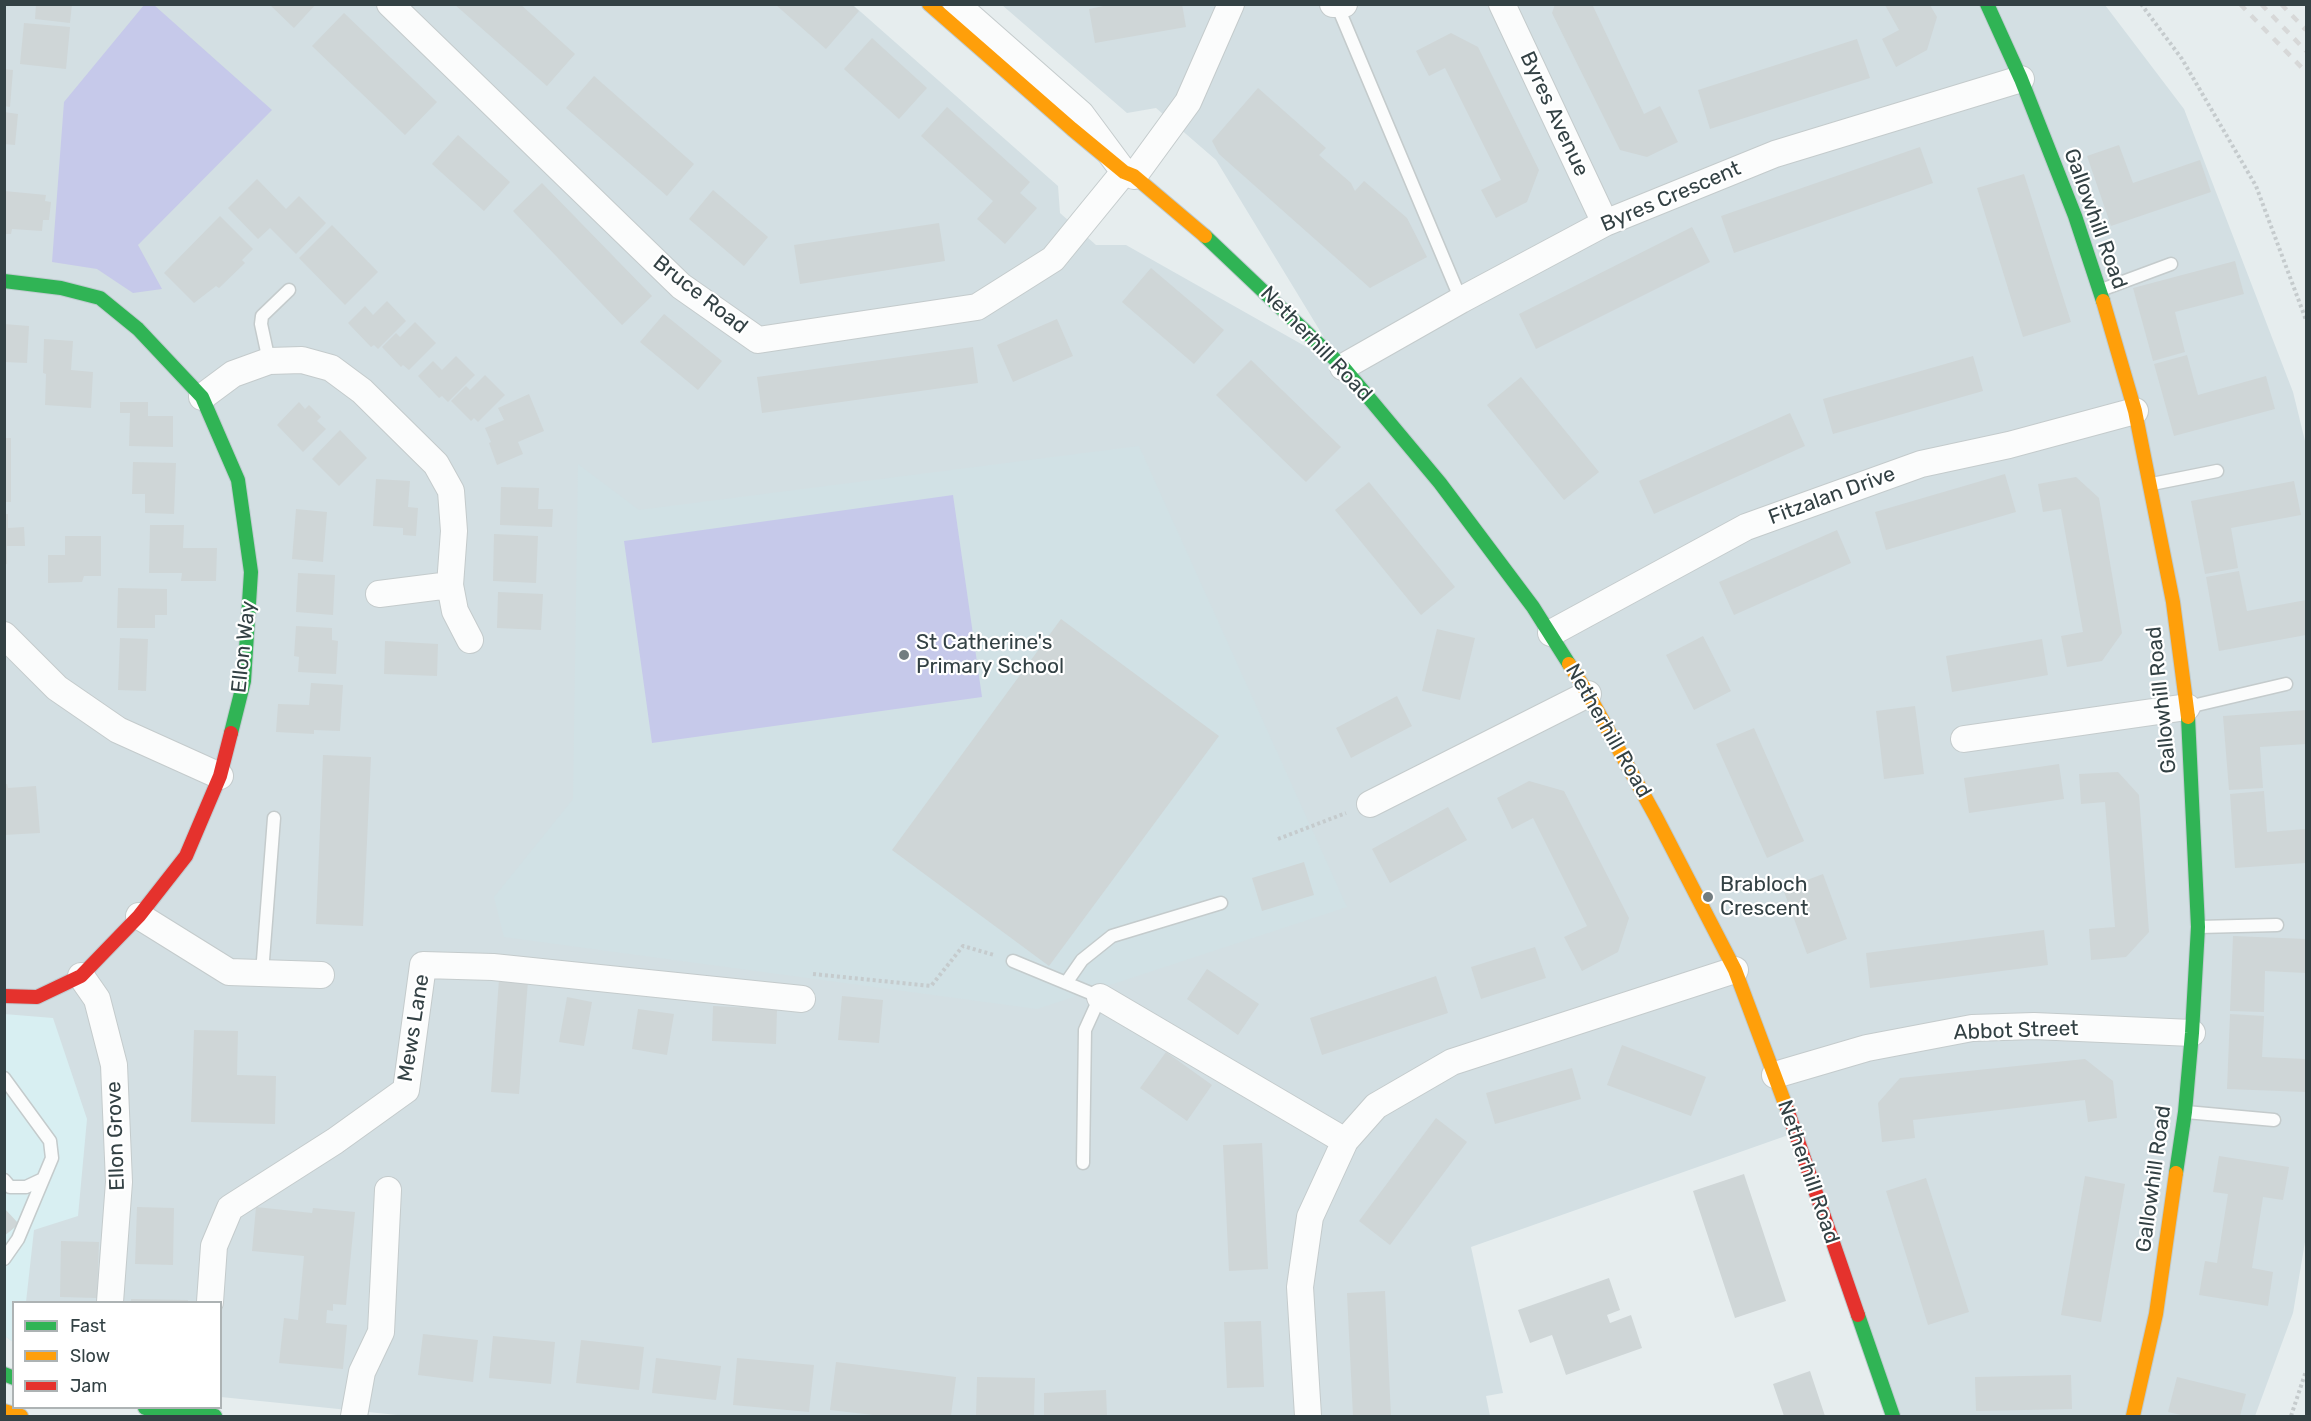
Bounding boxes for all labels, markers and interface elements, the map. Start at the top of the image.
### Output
street label: Byres Avenue [1514,48,1594,180]
street label: Gallowhill Road [2058,145,2132,293]
street label: Byres Crescent [1597,156,1745,238]
street label: Bruce Road [648,250,752,340]
street label: Netherhill Road [1255,281,1377,407]
street label: Fitzalan Drive [1765,461,1899,531]
street label: Ellon Way [227,600,261,694]
street label: Gallowhill Road [2142,625,2182,775]
place label: St Catherine's Primary School [916,630,1064,680]
marker: St Catherine's Primary School [897,648,911,662]
street label: Netherhill Road [1560,660,1656,802]
place label: Brabloch Crescent [1720,872,1808,922]
marker: Brabloch Crescent [1701,890,1715,904]
street label: Mews Lane [393,972,435,1084]
street label: Abbot Street [1953,1016,2079,1046]
street label: Ellon Grove [101,1081,131,1191]
street label: Netherhill Road [1772,1097,1844,1247]
street label: Gallowhill Road [2131,1104,2177,1254]
legend [12,1301,222,1409]
text: Fast [70,1315,106,1337]
text: Slow [70,1345,110,1367]
text: Jam [70,1375,107,1397]

